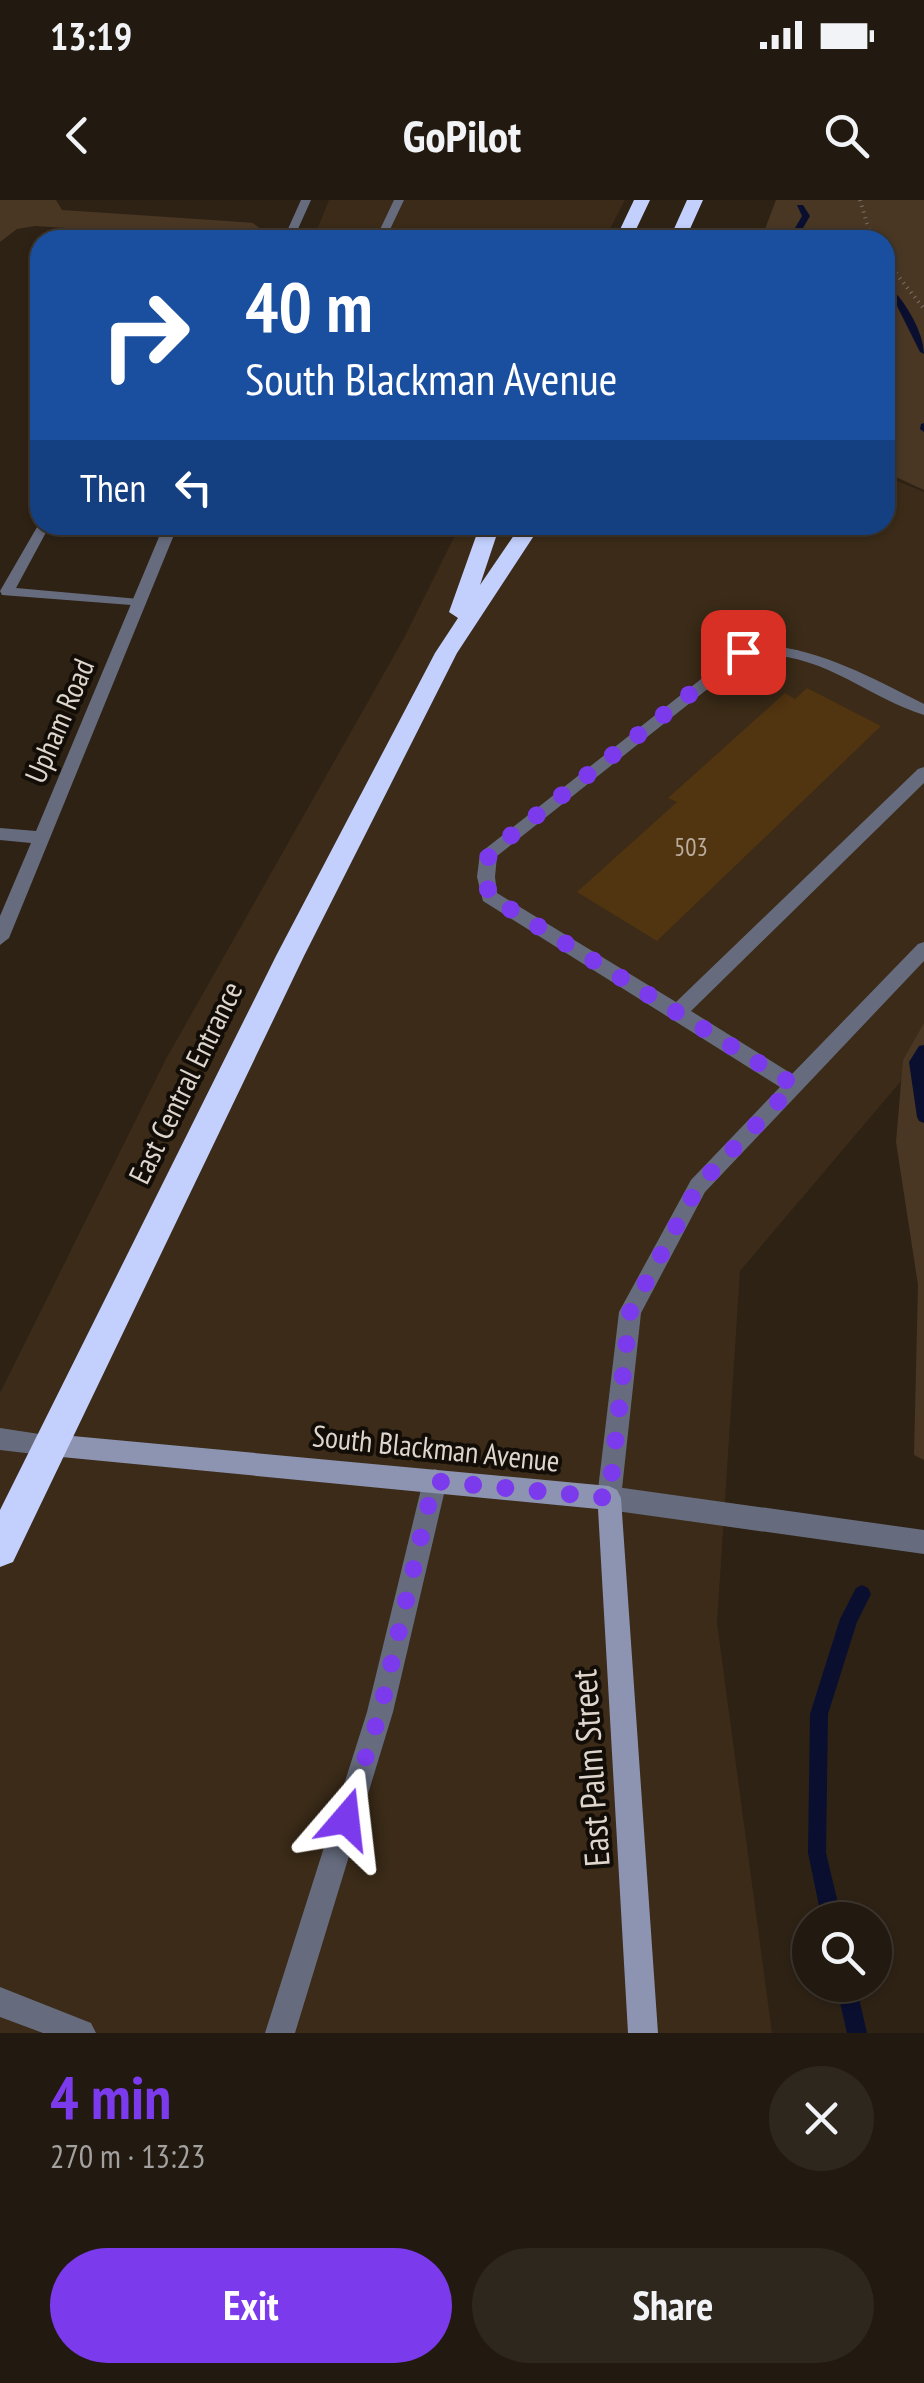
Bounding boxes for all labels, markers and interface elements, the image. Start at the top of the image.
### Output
text: 13:19 [50,11,132,60]
text: GoPilot [403,106,521,164]
icon: back [50,108,105,163]
icon: search [819,108,874,163]
text: 40 m [245,261,373,351]
icon: right [80,270,210,400]
text: South Blackman Avenue [245,349,617,407]
icon: left [166,460,221,515]
text: Then [80,463,146,512]
pin [701,610,786,695]
icon: arrive [716,625,771,680]
street label: Upham Road [15,653,102,788]
house number: 503 [674,831,708,863]
street label: East Central Entrance [119,975,250,1190]
street label: South Blackman Avenue [311,1415,562,1480]
street label: East Palm Street [560,1668,620,1868]
position arrow [294,1767,398,1871]
map controls [792,1902,892,2002]
button: search [792,1902,892,2002]
text: 4 min [50,2058,171,2136]
button: close [769,2066,874,2171]
text: 270 m · 13:23 [50,2135,205,2177]
button: Exit [50,2248,452,2363]
button: Share [472,2248,874,2363]

